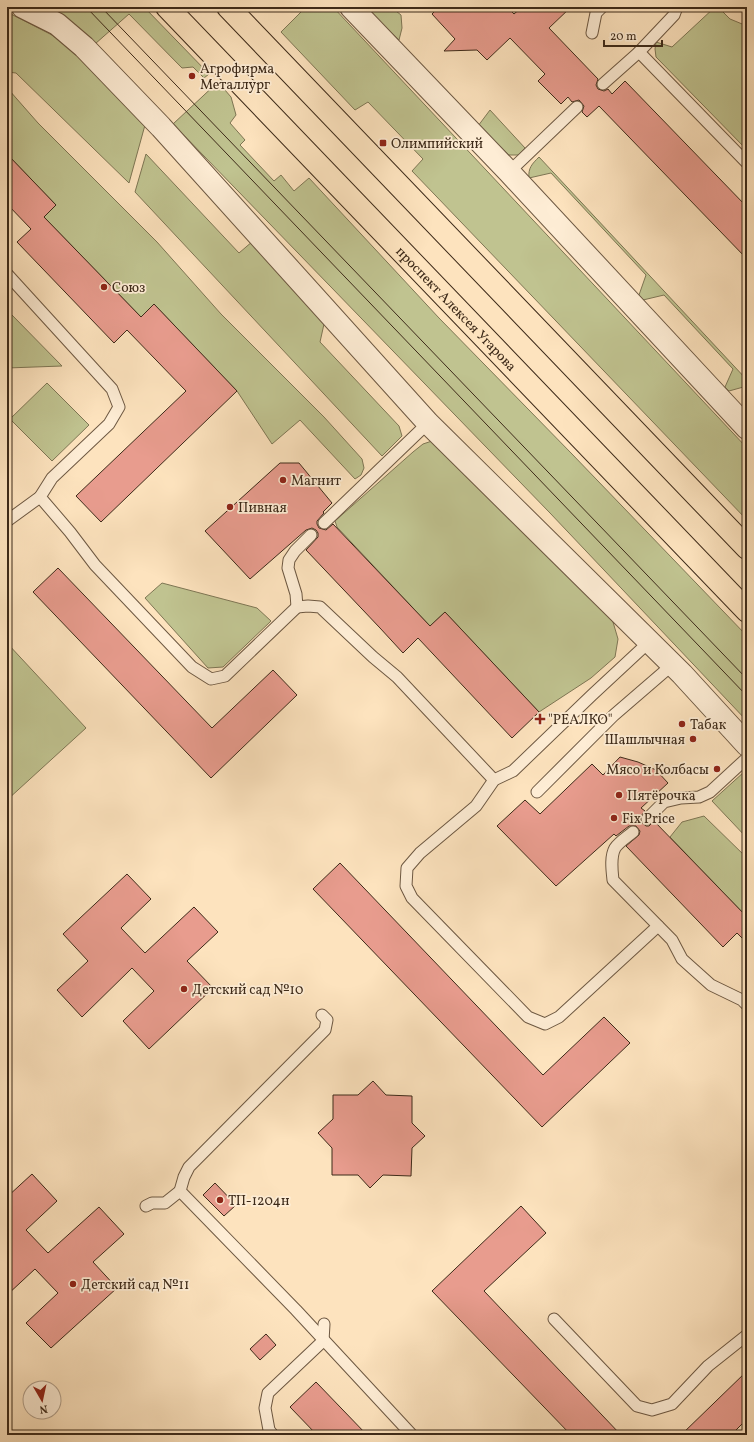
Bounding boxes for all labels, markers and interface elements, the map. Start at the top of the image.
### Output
scale bar [604,22,662,48]
text: 20 m [610,29,637,45]
place label: Агрофирма Металлург [200,60,274,95]
marker: Агрофирма Металлург [187,71,197,81]
place label: Олимпийский [391,135,483,154]
marker: Олимпийский [378,138,388,148]
street label: проспект Алексея Угарова [391,243,520,376]
place label: Союз [112,279,145,298]
marker: Союз [99,282,109,292]
place label: Магнит [291,472,341,491]
marker: Магнит [278,475,288,485]
place label: Пивная [238,499,287,518]
marker: Пивная [225,502,235,512]
place label: "РЕАЛКО" [548,711,613,730]
marker: "РЕАЛКО" [535,714,545,724]
place label: Табак [690,716,727,735]
marker: Табак [677,719,687,729]
place label: Шашлычная [604,731,685,750]
marker: Шашлычная [688,734,698,744]
place label: Мясо и Колбасы [606,761,709,780]
marker: Мясо и Колбасы [712,764,722,774]
place label: Пятёрочка [627,787,696,806]
marker: Пятёрочка [614,790,624,800]
place label: Fix Price [622,810,675,829]
marker: Fix Price [609,813,619,823]
place label: Детский сад №10 [192,981,303,1000]
marker: Детский сад №10 [179,984,189,994]
place label: ТП-1204н [228,1192,290,1211]
marker: ТП-1204н [215,1195,225,1205]
place label: Детский сад №11 [81,1276,189,1295]
marker: Детский сад №11 [68,1279,78,1289]
north arrow [22,1380,62,1420]
text: N [38,1400,48,1416]

